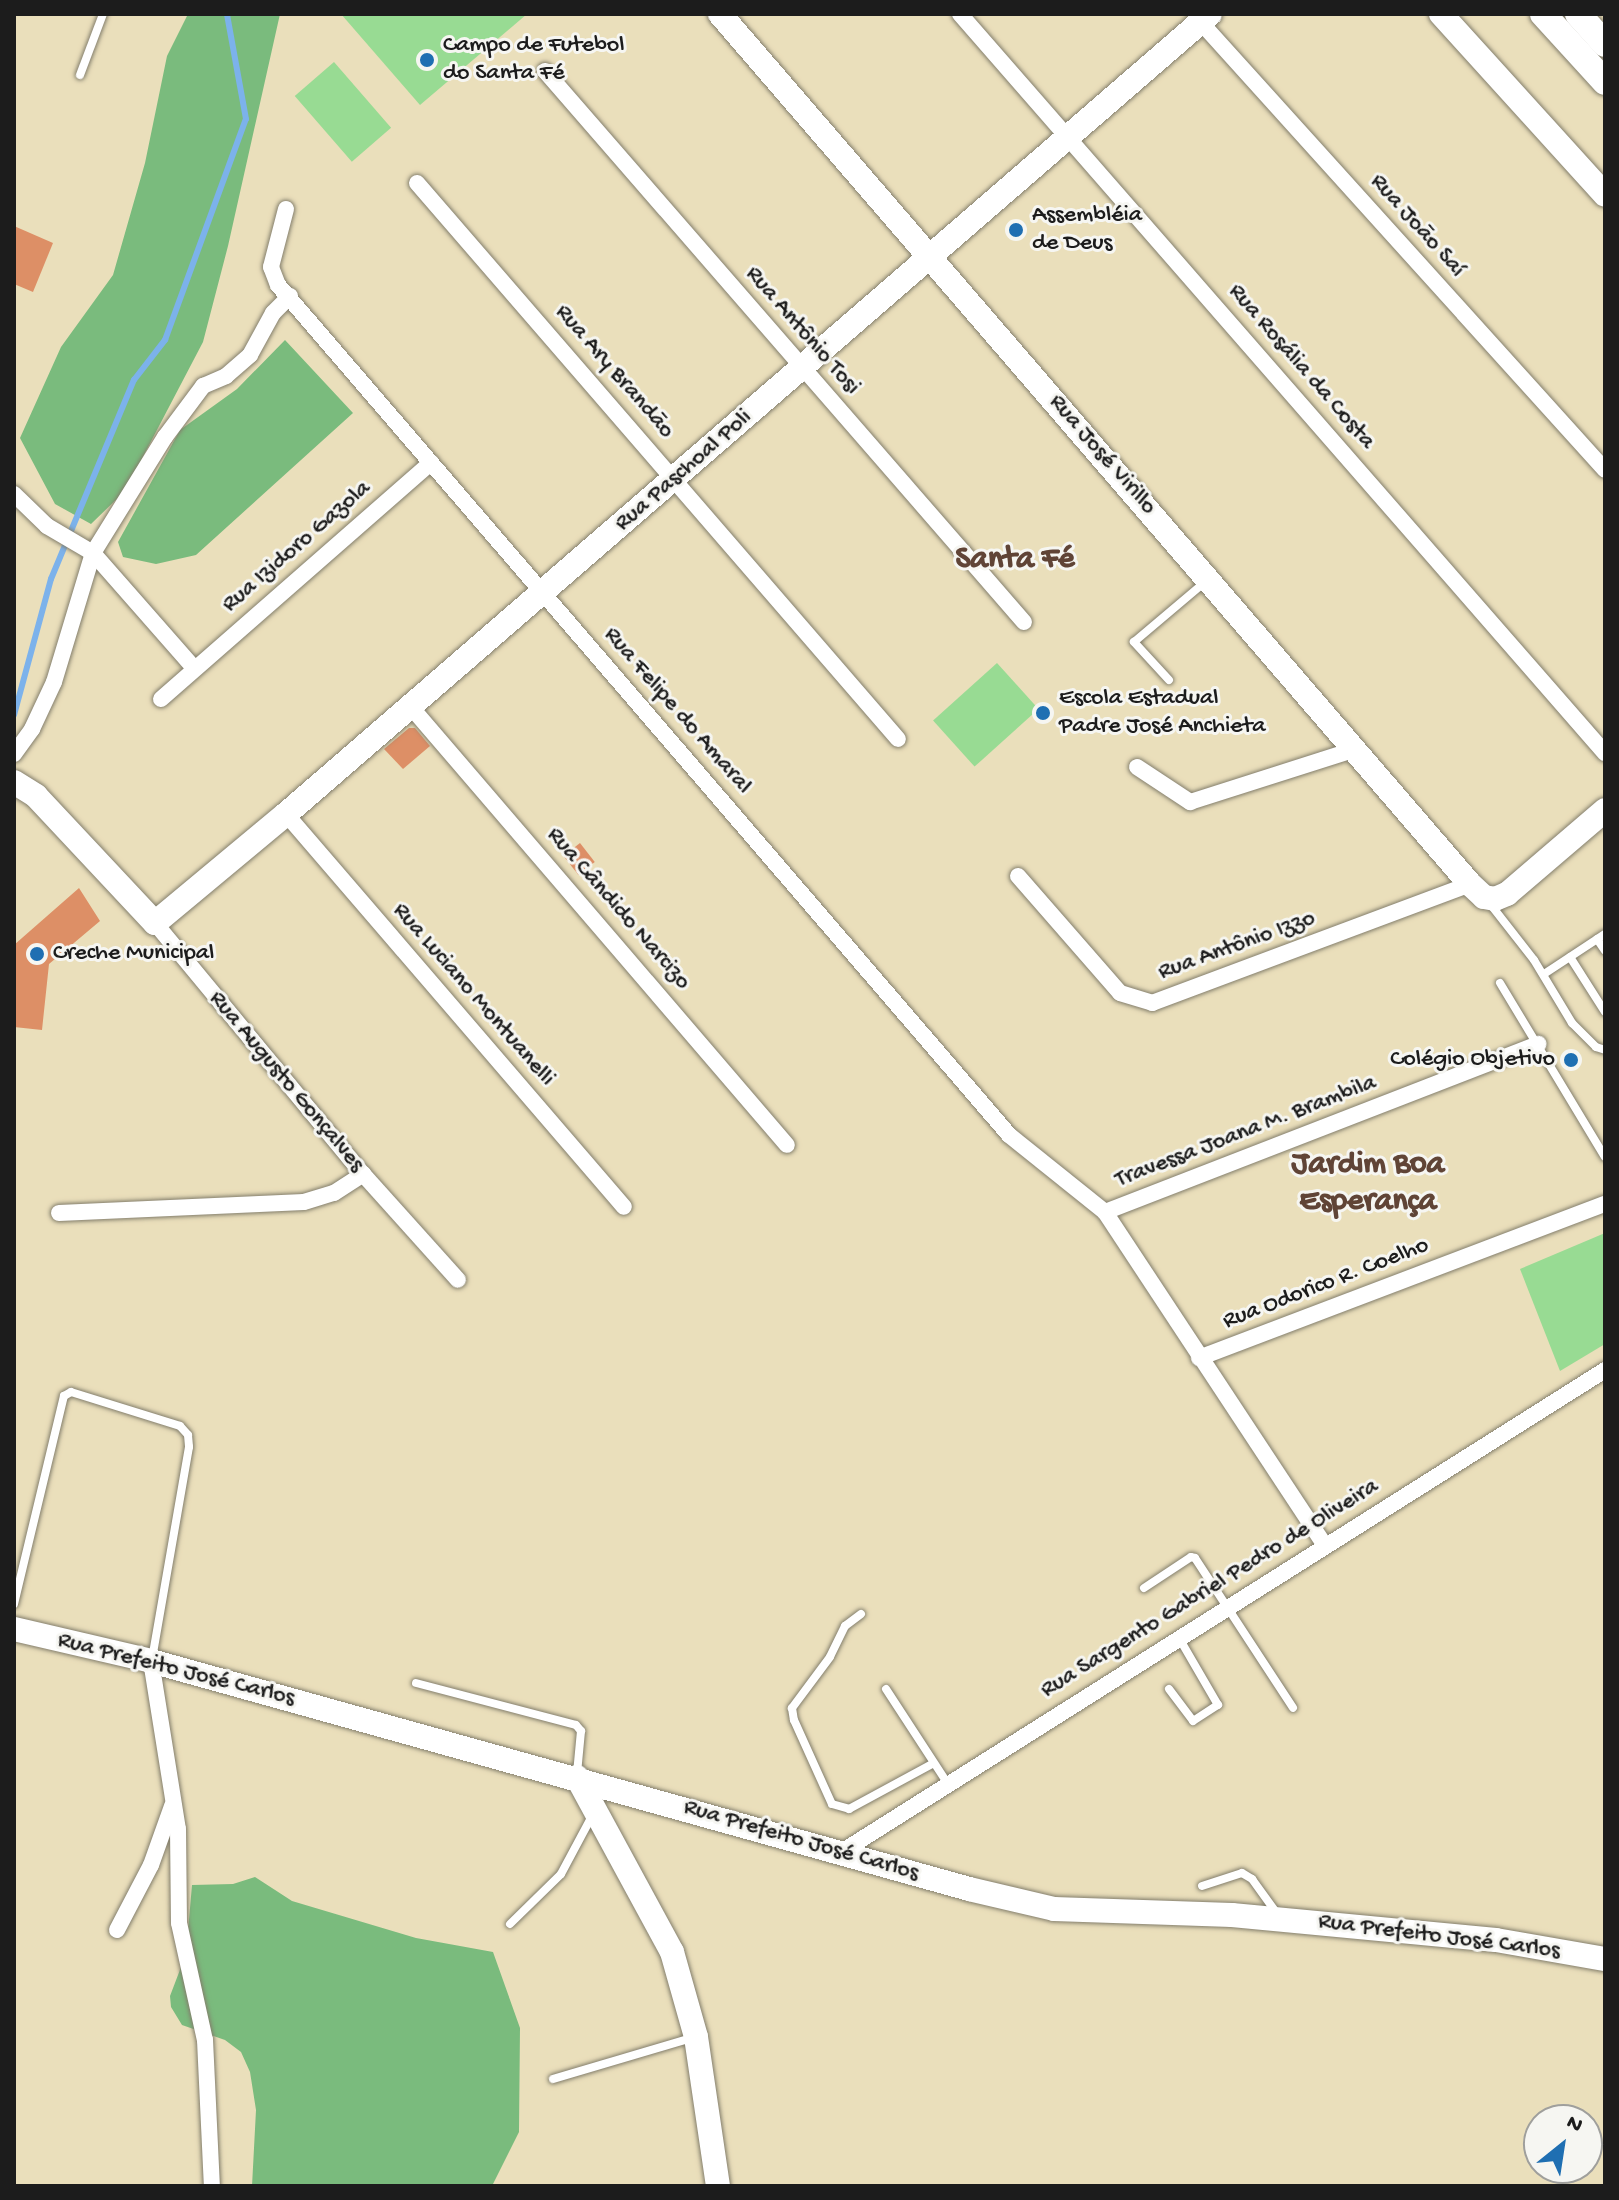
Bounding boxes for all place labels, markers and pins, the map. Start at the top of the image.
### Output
place label: Campo de Futebol do Santa Fé [443,32,625,88]
marker: Campo de Futebol do Santa Fé [418,51,436,69]
place label: Assembléia de Deus [1032,202,1142,258]
marker: Assembléia de Deus [1007,221,1025,239]
place label: Escola Estadual Padre José Anchieta [1059,685,1266,741]
marker: Escola Estadual Padre José Anchieta [1034,704,1052,722]
place label: Creche Municipal [53,940,214,968]
marker: Creche Municipal [28,945,46,963]
place label: Colégio Objetivo [1390,1046,1555,1074]
marker: Colégio Objetivo [1562,1051,1580,1069]

